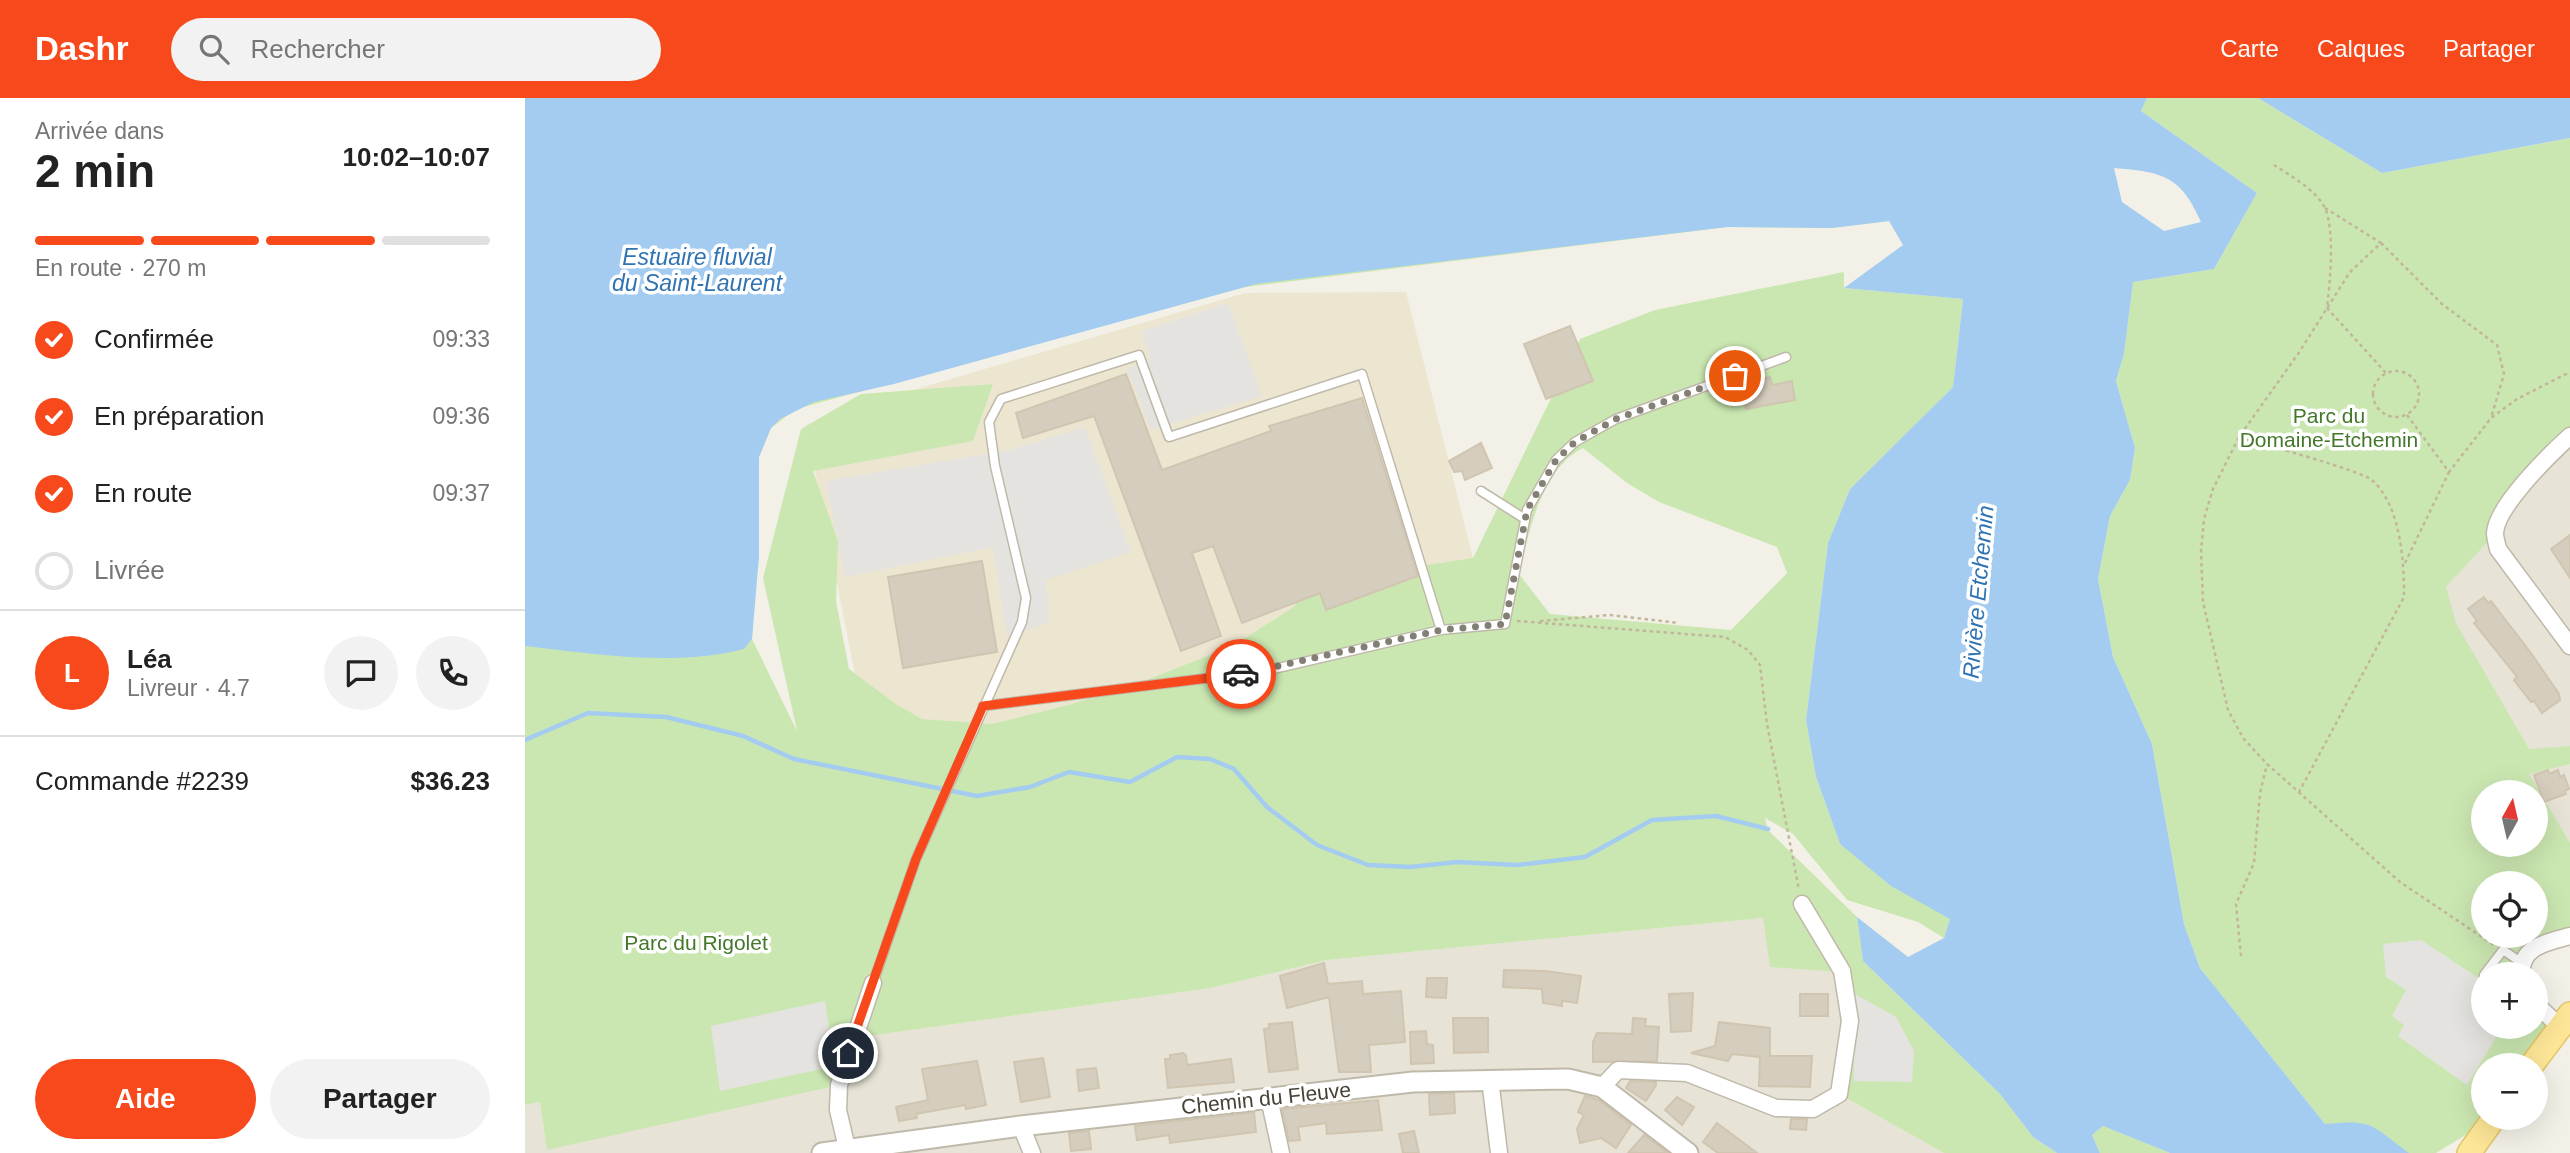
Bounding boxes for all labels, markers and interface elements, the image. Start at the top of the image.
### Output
search box [171,18,661,81]
text: Dashr [35,30,129,67]
icon: search [195,30,233,68]
text: Rechercher [251,34,385,64]
text: Carte [2220,35,2279,62]
text: Calques [2317,35,2405,62]
text: Partager [2443,35,2535,62]
text: Arrivée dans [35,118,164,144]
text: 10:02–10:07 [343,142,490,172]
text: 2 min [35,145,155,197]
water label: Estuaire fluvial du Saint-Laurent [612,244,784,296]
text: En route · 270 m [35,255,206,281]
icon: check [35,321,73,359]
text: Confirmée [94,324,214,354]
text: 09:33 [432,326,490,352]
pin [1705,346,1765,406]
icon: bag [1716,357,1754,395]
icon: check [35,398,73,436]
text: En préparation [94,401,265,431]
text: 09:36 [432,403,490,429]
park label: Parc du Domaine-Etchemin [2240,404,2418,451]
icon: check [35,475,73,513]
text: En route [94,478,192,508]
text: 09:37 [432,480,490,506]
water label: Rivière Etchemin [1957,504,1999,680]
text: Livrée [94,555,165,585]
button: chat [324,636,398,710]
button: phone [416,636,490,710]
courier [1206,639,1276,709]
text: Léa [127,644,172,674]
icon: car [1222,655,1260,693]
text: L [64,658,80,688]
text: Livreur · 4.7 [127,675,250,701]
text: Commande #2239 [35,766,249,796]
text: $36.23 [410,766,490,796]
north arrow [2471,780,2548,858]
map controls [2471,780,2548,1130]
button: locate [2471,871,2548,948]
park label: Parc du Rigolet [624,931,768,954]
button: + [2471,962,2548,1039]
pin [818,1023,878,1083]
icon: home [829,1034,867,1072]
button: − [2471,1053,2548,1130]
button: Aide [35,1059,256,1139]
button: Partager [270,1059,490,1139]
street label: Chemin du Fleuve [1180,1078,1352,1118]

